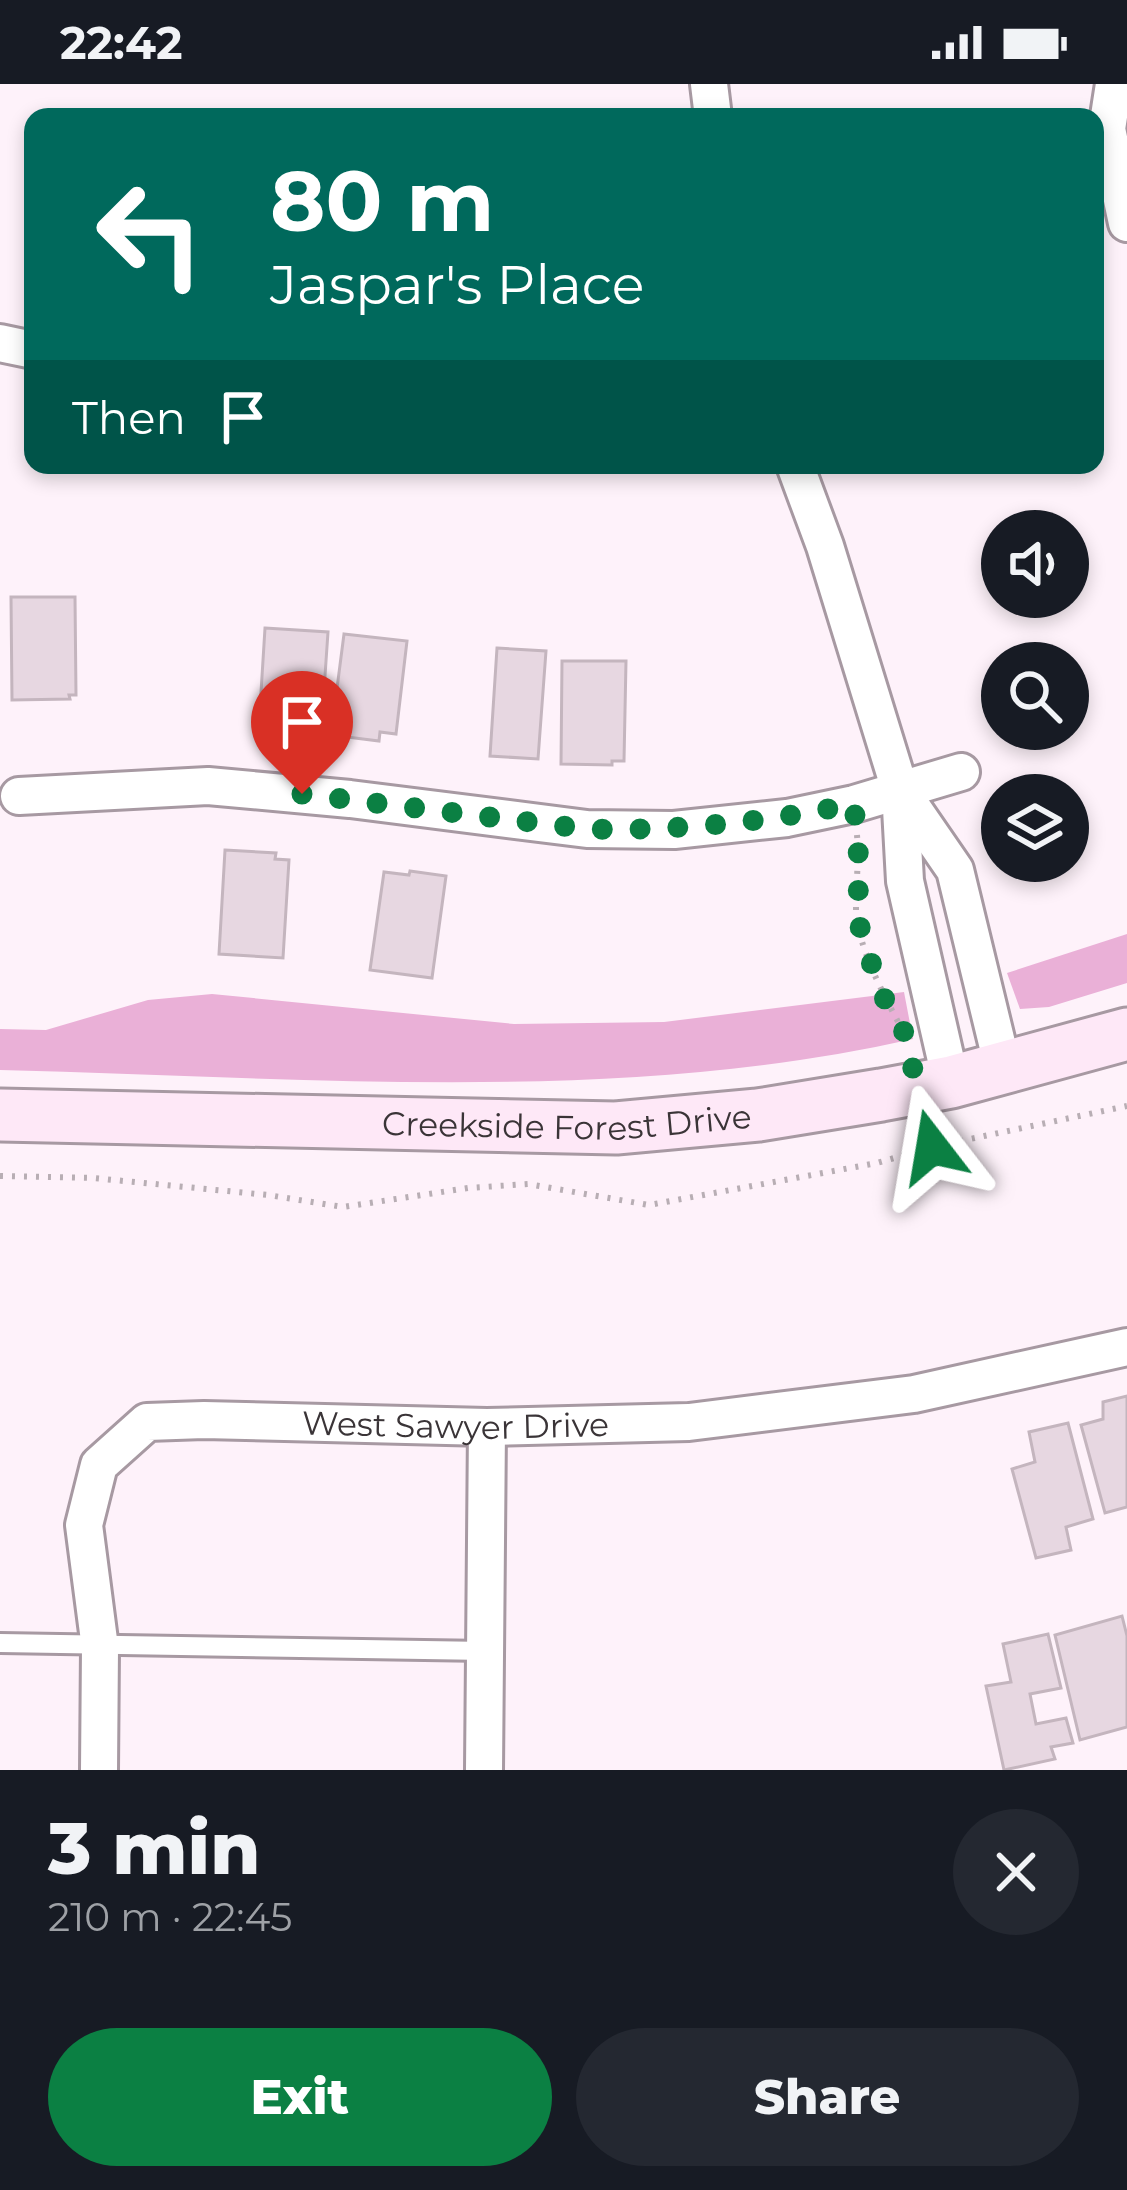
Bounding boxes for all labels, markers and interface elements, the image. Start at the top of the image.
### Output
text: 22:42 [60,15,182,70]
text: 80 m [270,150,494,252]
icon: left [72,156,228,312]
text: Jaspar's Place [270,252,644,318]
icon: arrive [210,384,276,450]
text: Then [72,390,186,445]
map controls [981,510,1089,882]
button: sound [981,510,1089,618]
button: search [981,642,1089,750]
pin [251,671,353,794]
icon: arrive [269,689,335,755]
button: layers [981,774,1089,882]
position arrow [869,1084,995,1210]
street label: Creekside Forest Drive [382,1096,753,1149]
street label: West Sawyer Drive [302,1402,609,1447]
text: 3 min [48,1804,260,1892]
button: close [953,1809,1079,1935]
text: 210 m · 22:45 [48,1893,292,1941]
button: Exit [48,2028,552,2166]
button: Share [576,2028,1079,2166]

